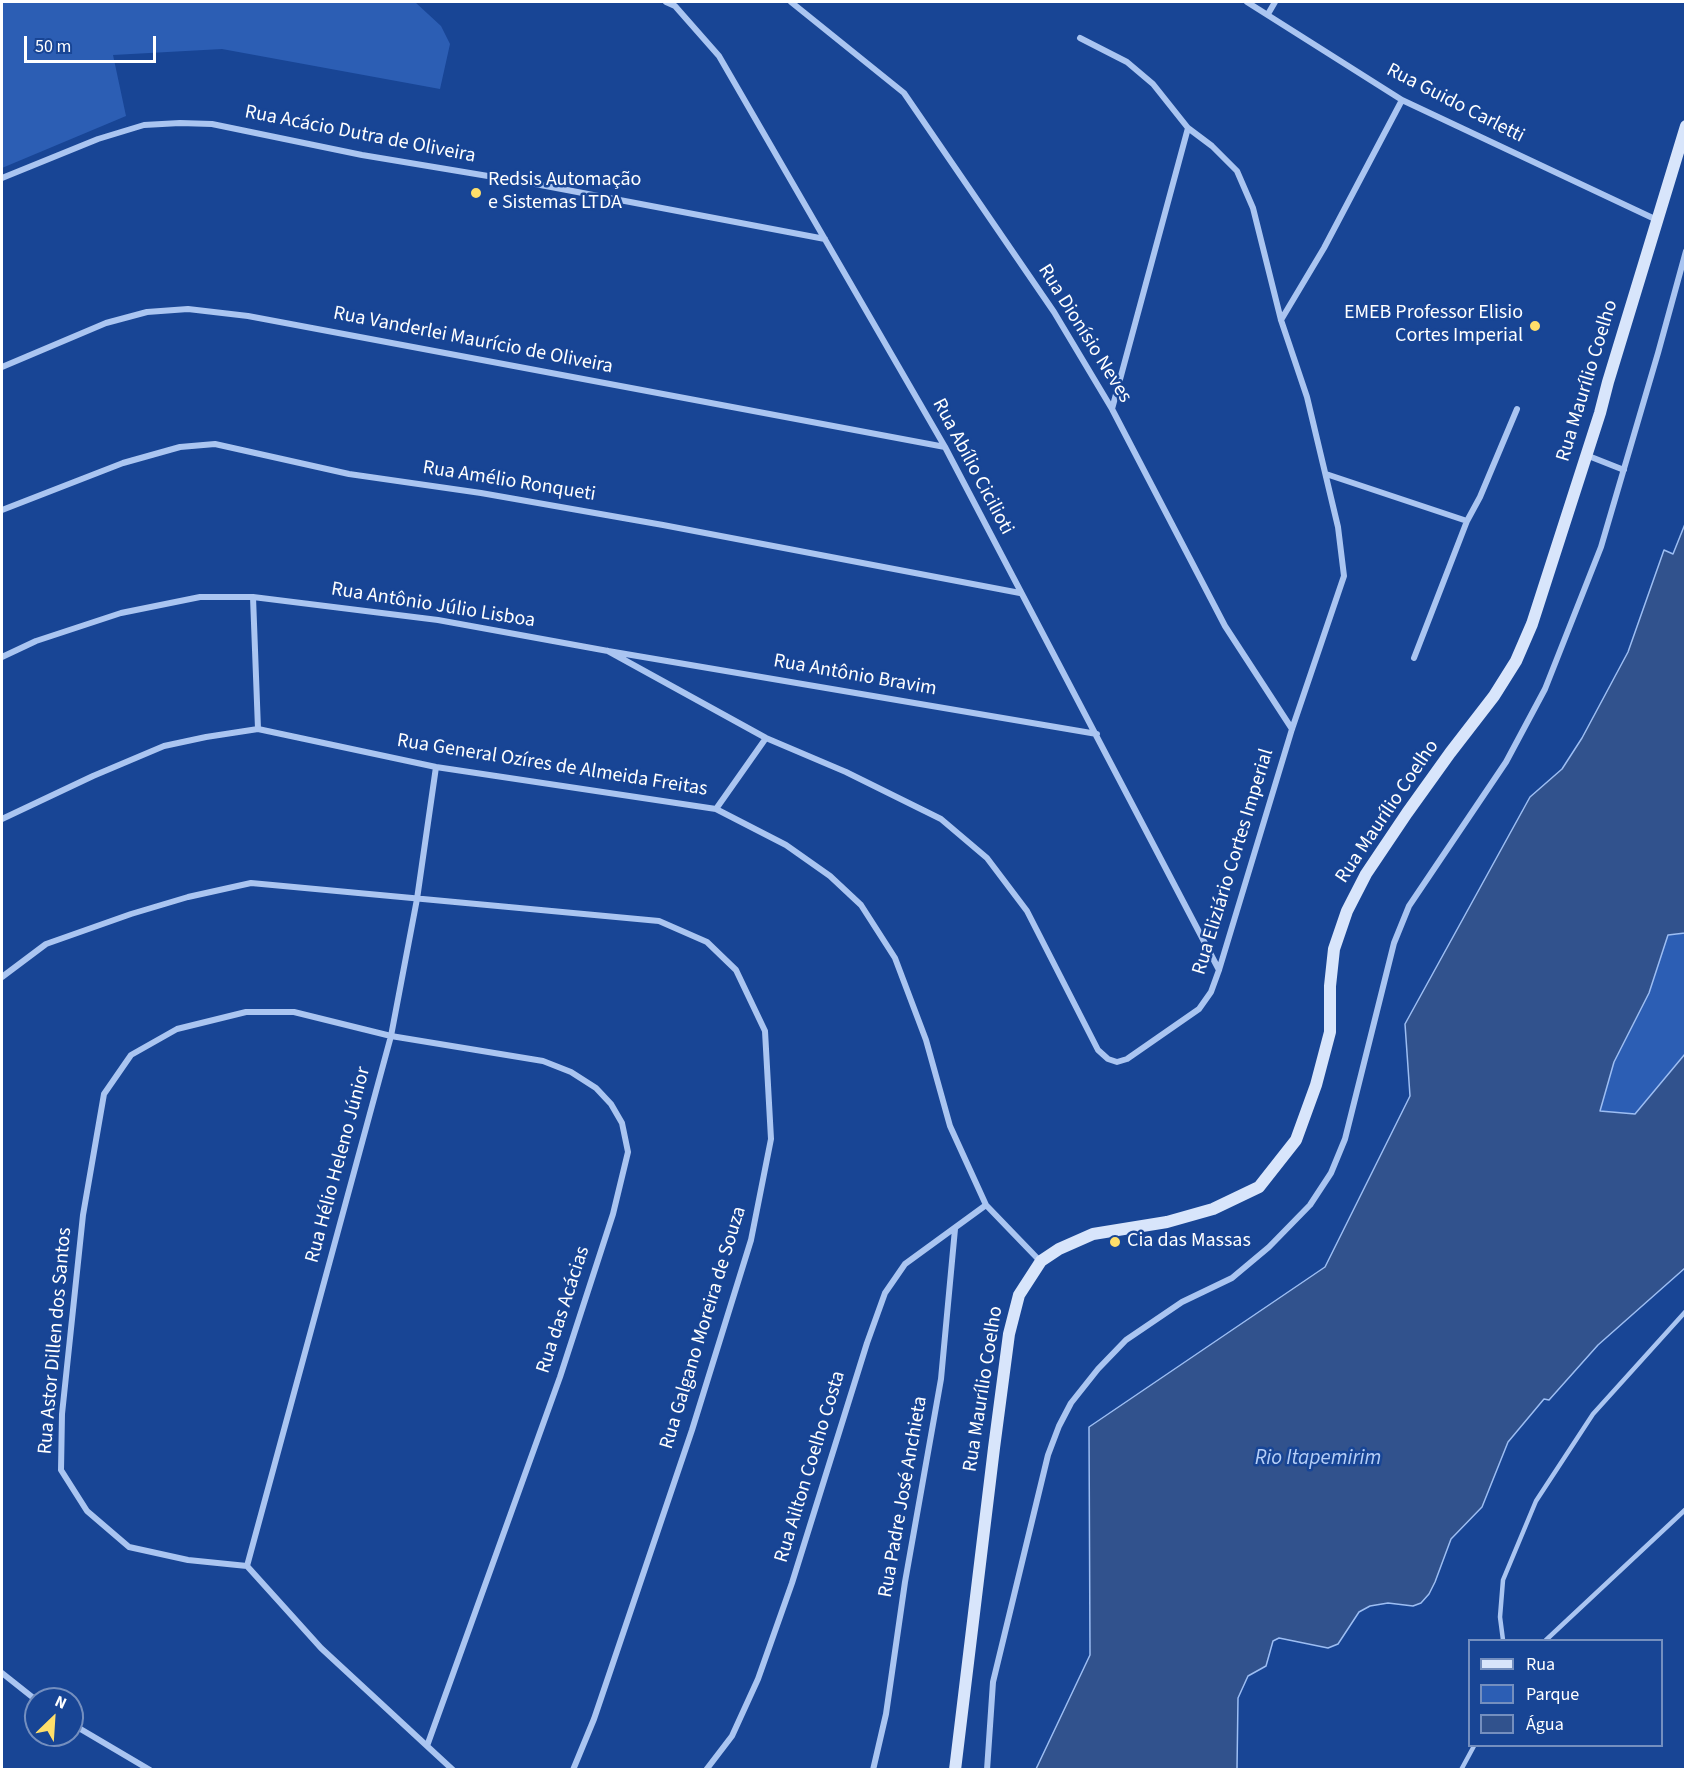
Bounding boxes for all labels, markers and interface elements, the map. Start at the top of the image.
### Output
scale bar [27,24,159,62]
text: 50 m [35,34,71,59]
street label: Rua Guido Carletti [1382,59,1528,149]
street label: Rua Acácio Dutra de Oliveira [243,101,477,169]
place label: Redsis Automação e Sistemas LTDA [488,169,641,216]
marker: Redsis Automação e Sistemas LTDA [469,186,483,200]
street label: Rua Dionísio Neves [1032,260,1136,408]
street label: Rua Maurílio Coelho [1552,297,1624,465]
street label: Rua Vanderlei Maurício de Oliveira [331,302,615,380]
place label: EMEB Professor Elisio Cortes Imperial [1344,302,1523,349]
marker: EMEB Professor Elisio Cortes Imperial [1528,319,1542,333]
street label: Rua Abílio Cicilioti [926,395,1018,539]
street label: Rua Amélio Ronqueti [421,456,597,508]
street label: Rua Antônio Júlio Lisboa [329,578,537,634]
street label: Rua Antônio Bravim [772,650,938,702]
street label: Rua General Ozíres de Almeida Freitas [395,730,709,802]
street label: Rua Maurílio Coelho [1331,736,1445,888]
street label: Rua Eliziário Cortes Imperial [1188,746,1280,978]
street label: Rua Hélio Heleno Júnior [301,1064,377,1266]
street label: Rua Galgano Moreira de Souza [656,1204,752,1452]
street label: Rua Astor Dillen dos Santos [34,1226,78,1456]
place label: Cia das Massas [1127,1230,1251,1254]
marker: Cia das Massas [1108,1235,1122,1249]
street label: Rua das Acácias [532,1243,596,1377]
street label: Rua Maurílio Coelho [959,1304,1009,1474]
street label: Rua Ailton Coelho Costa [770,1368,852,1566]
street label: Rua Padre José Anchieta [874,1394,934,1600]
water label: Rio Itapemirim [1255,1446,1381,1472]
legend [1468,1639,1663,1747]
text: Rua [1526,1652,1555,1677]
text: Parque [1526,1682,1579,1707]
north arrow [24,1687,84,1747]
text: N [51,1690,70,1715]
text: Água [1526,1712,1564,1737]

